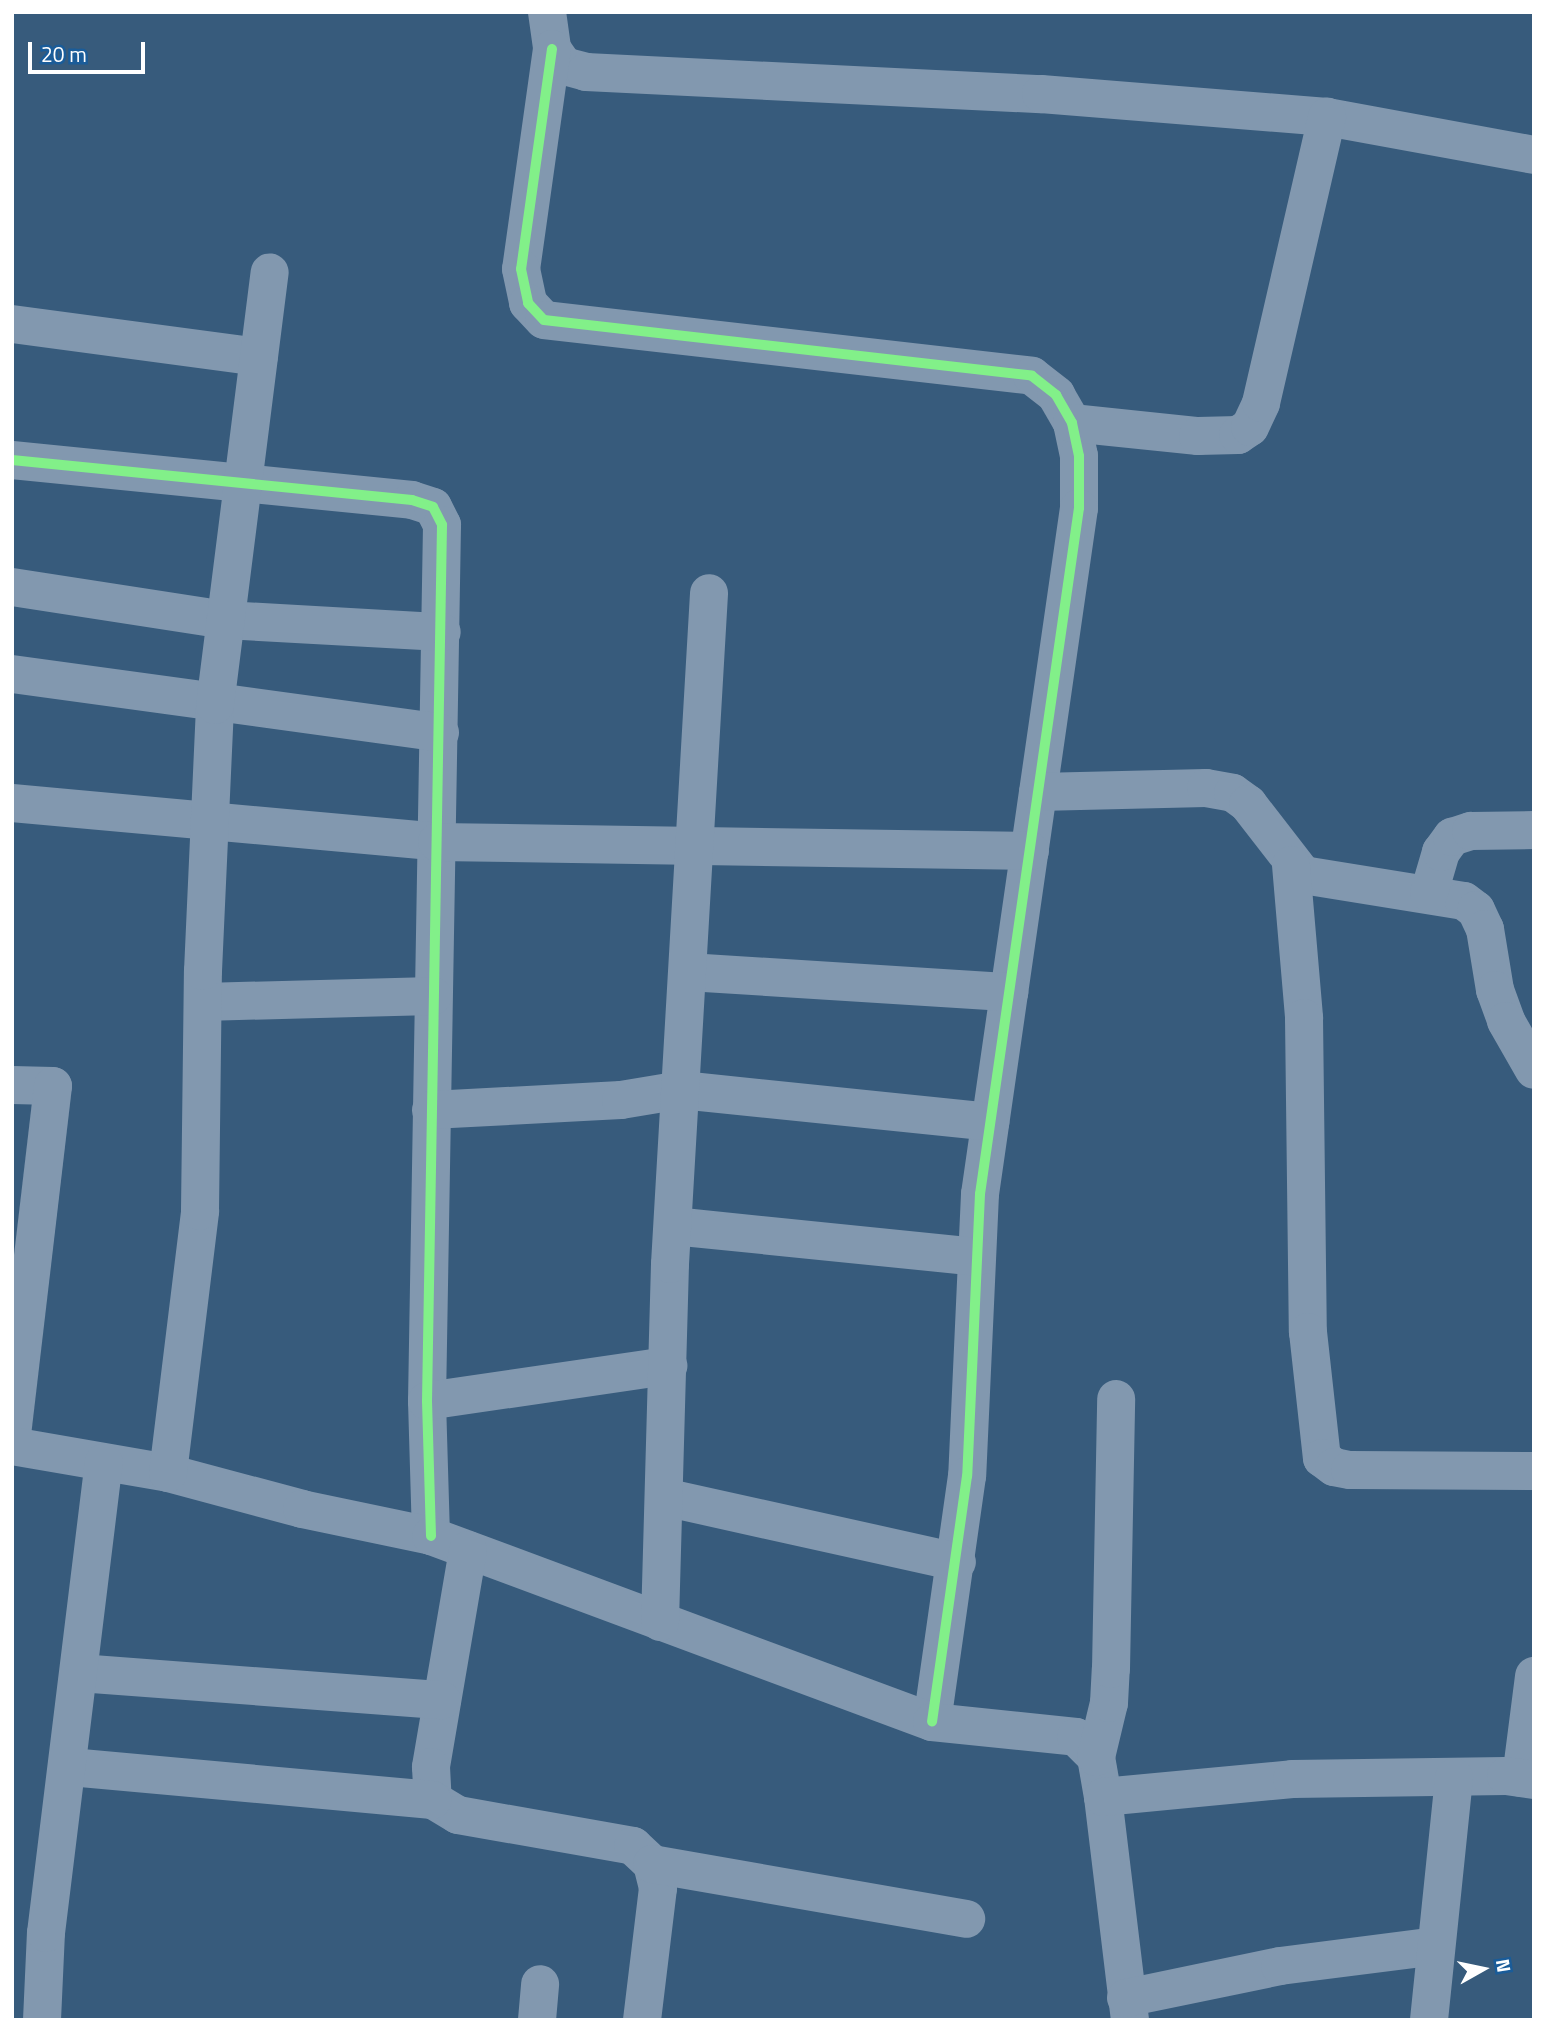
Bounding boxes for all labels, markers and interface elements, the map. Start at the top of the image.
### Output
scale bar [32,28,149,72]
text: 20 m [41,38,87,70]
north arrow [1448,1934,1518,2004]
text: N [1489,1957,1520,1974]

